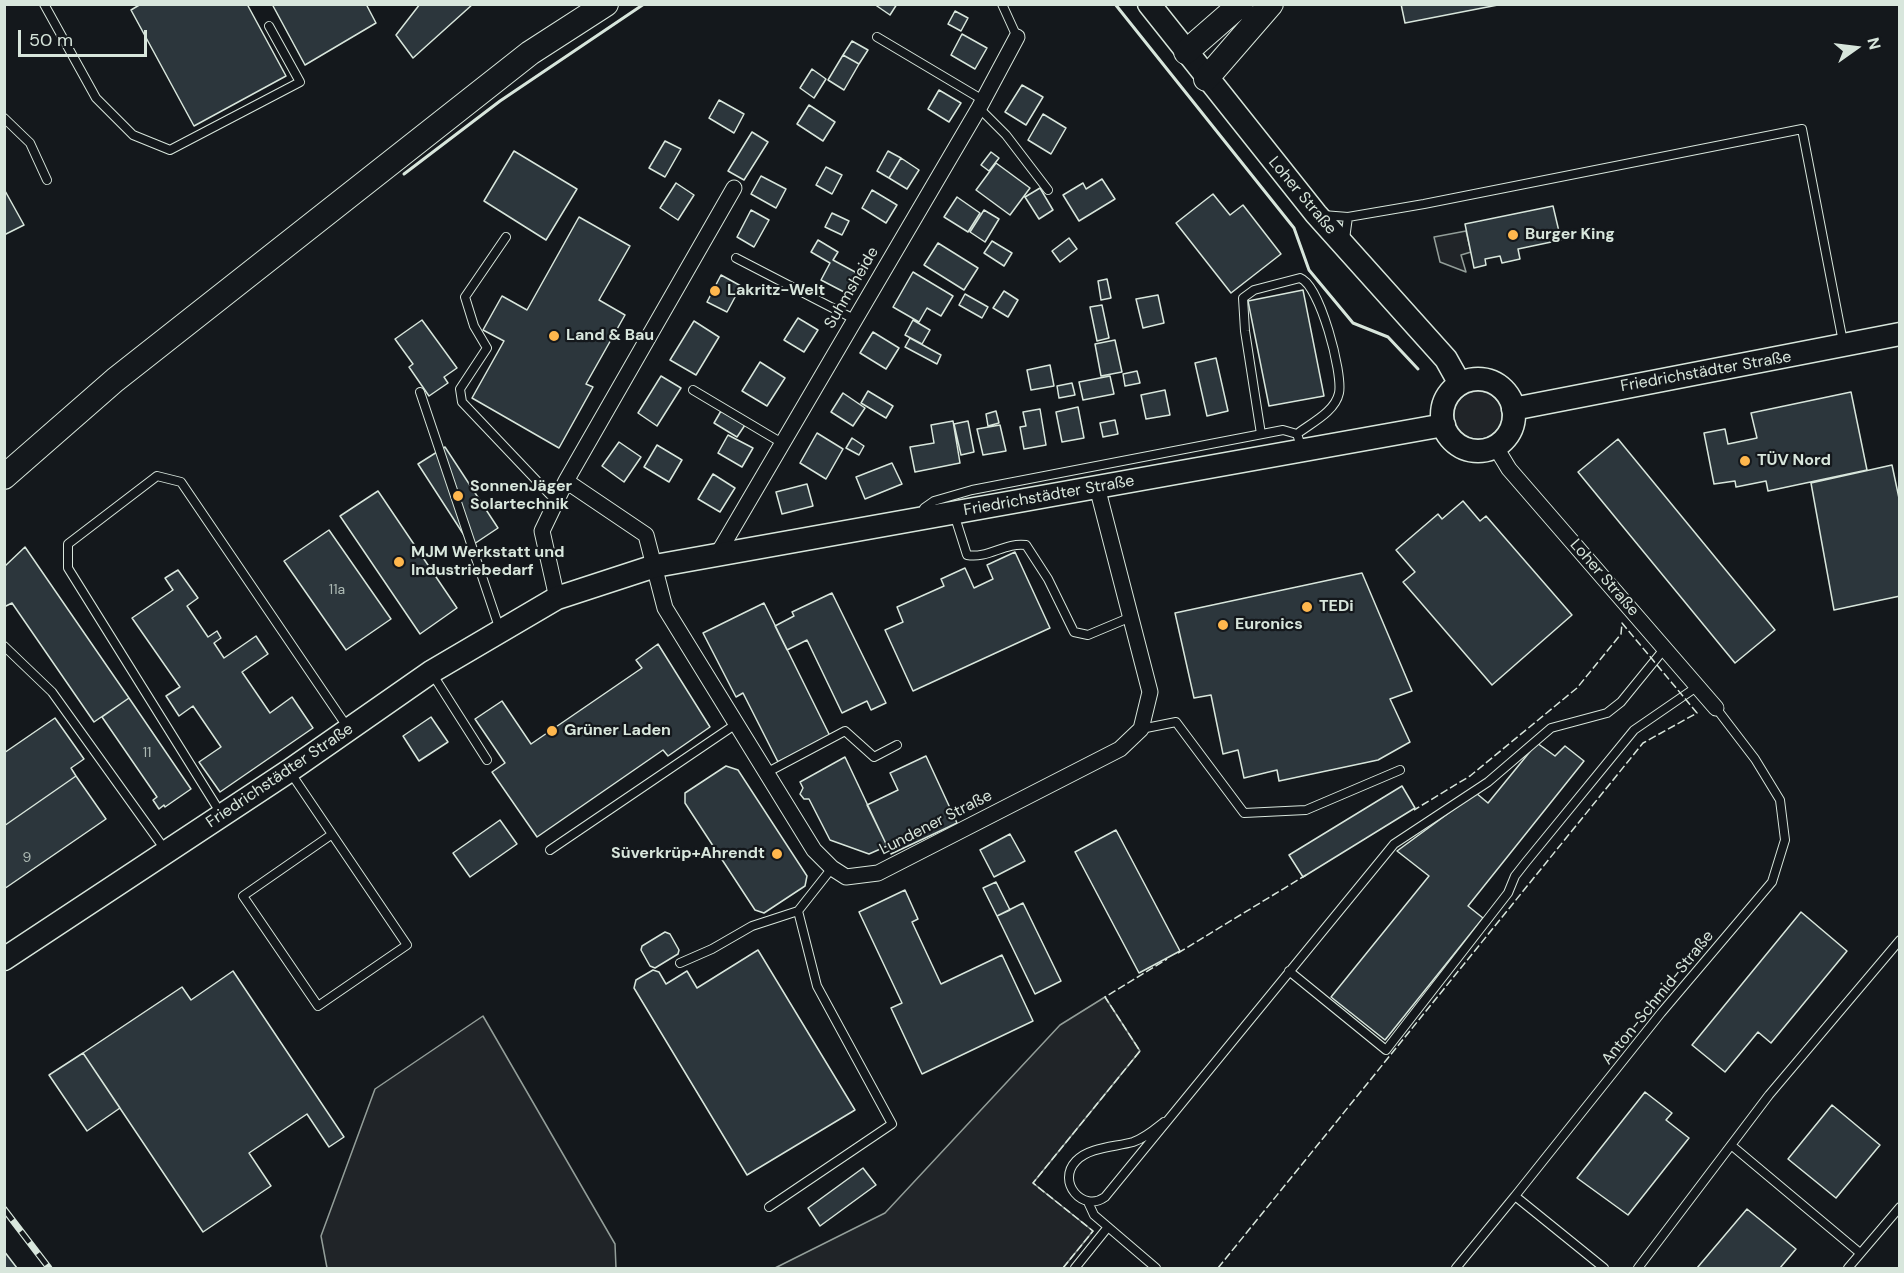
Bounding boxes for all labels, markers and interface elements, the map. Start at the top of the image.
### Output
scale bar [21,18,150,56]
north arrow [1826,18,1886,78]
text: 50 m [29,28,73,52]
text: N [1862,35,1886,52]
street label: Loher Straße [1264,153,1340,239]
place label: Burger King [1525,225,1615,245]
marker: Burger King [1506,228,1520,242]
street label: Suhmsheide [821,244,883,332]
place label: Lakritz-Welt [727,281,825,301]
marker: Lakritz-Welt [708,284,722,298]
place label: Land & Bau [566,326,654,346]
marker: Land & Bau [547,329,561,343]
street label: Friedrichstädter Straße [1619,348,1793,396]
place label: TÜV Nord [1757,451,1831,471]
marker: TÜV Nord [1738,454,1752,468]
street label: Friedrichstädter Straße [962,472,1136,520]
place label: SonnenJäger Solartechnik [470,477,572,515]
marker: SonnenJäger Solartechnik [451,489,465,503]
street label: Loher Straße [1565,536,1643,620]
place label: MJM Werkstatt und Industriebedarf [411,543,565,581]
marker: MJM Werkstatt und Industriebedarf [392,555,406,569]
house number: 11a [329,582,345,598]
place label: TEDi [1319,597,1354,617]
marker: TEDi [1300,600,1314,614]
place label: Euronics [1235,615,1303,635]
marker: Euronics [1216,618,1230,632]
street label: Friedrichstädter Straße [203,720,357,832]
place label: Grüner Laden [564,721,671,741]
marker: Grüner Laden [545,724,559,738]
house number: 11 [143,745,151,761]
street label: Lundener Straße [876,786,996,860]
place label: Süverkrüp+Ahrendt [611,844,765,864]
marker: Süverkrüp+Ahrendt [770,847,784,861]
house number: 9 [23,850,31,866]
street label: Anton-Schmid-Straße [1598,927,1718,1069]

